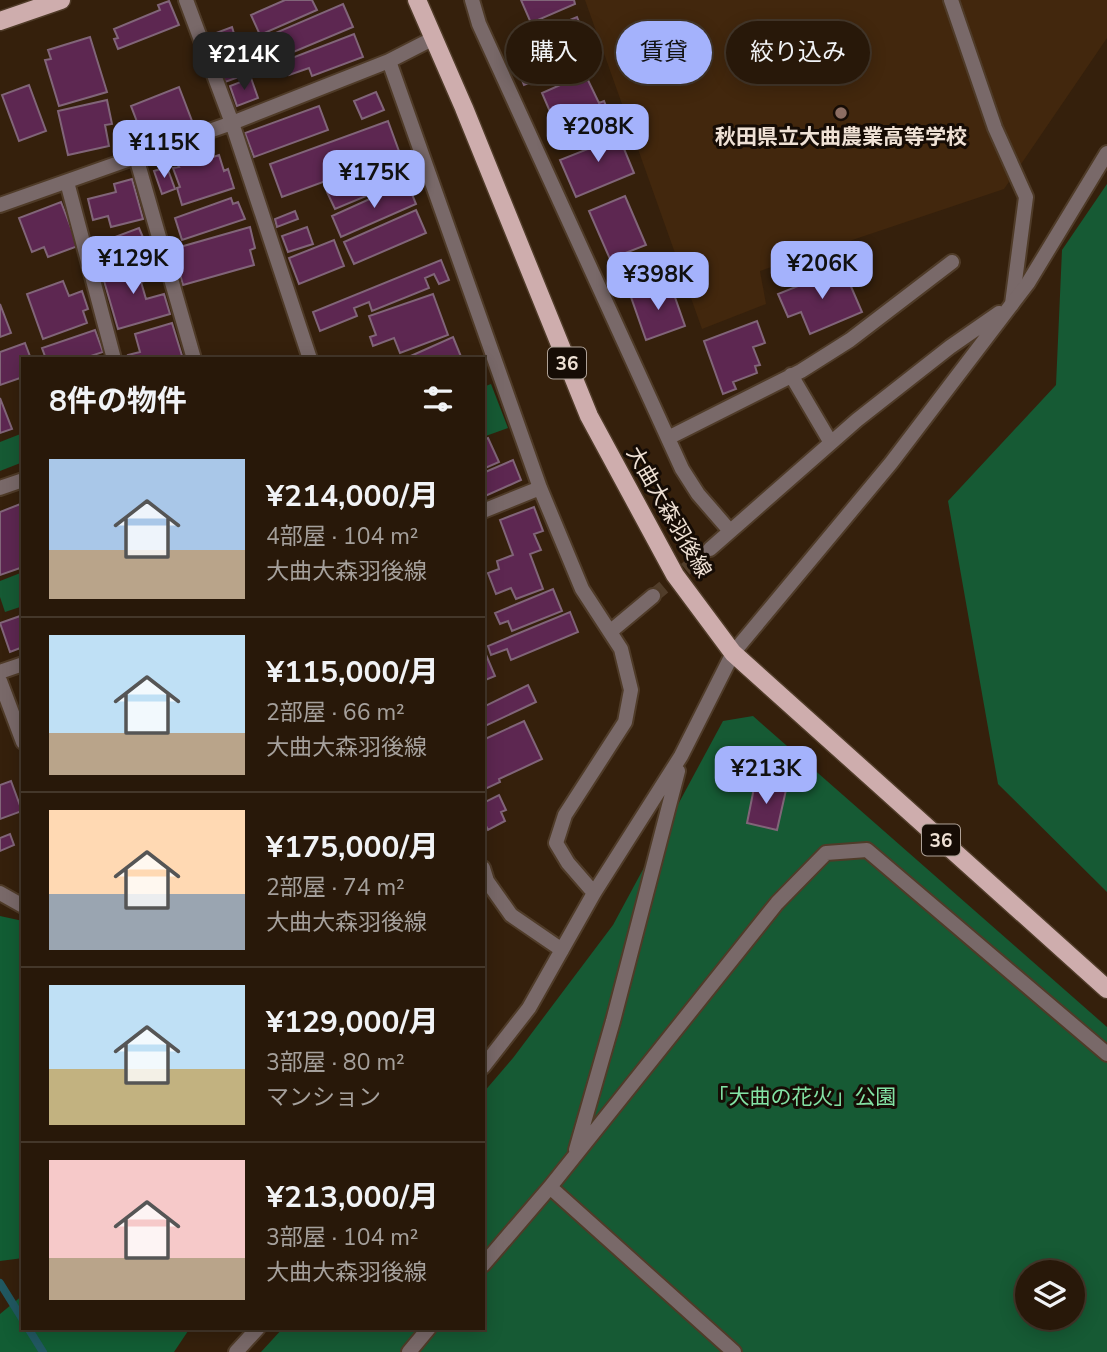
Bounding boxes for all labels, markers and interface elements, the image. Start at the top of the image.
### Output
chip: 購入 [506,21,602,84]
chip: 賃貸 [616,21,712,84]
chip: 絞り込み [726,21,870,84]
pin: ¥214K [195,32,293,92]
text: ¥214K [209,39,279,70]
pin: ¥208K [549,104,647,164]
marker: 秋田県立大曲農業高等学校 [833,105,849,121]
text: ¥208K [563,111,633,142]
pin: ¥115K [115,120,213,180]
place label: 秋田県立大曲農業高等学校 [715,123,967,151]
text: ¥115K [129,127,199,158]
pin: ¥175K [325,150,423,210]
text: ¥175K [339,157,409,188]
pin: ¥129K [84,236,182,296]
pin: ¥206K [773,242,871,301]
text: ¥129K [98,243,168,274]
text: ¥206K [787,248,857,279]
pin: ¥398K [609,252,707,312]
text: ¥398K [623,259,693,290]
road number: 36 [548,348,586,378]
icon: filters [419,380,457,418]
text: 8件の物件 [49,381,187,422]
street label: 大曲大森羽後線 [620,441,718,583]
text: ¥214,000/月 [266,476,439,517]
icon: home [105,487,189,571]
text: 4部屋 · 104 m² [266,521,419,552]
text: 大曲大森羽後線 [266,556,427,587]
text: ¥115,000/月 [266,652,439,693]
icon: home [105,663,189,747]
text: 2部屋 · 66 m² [266,697,405,728]
text: 大曲大森羽後線 [266,732,427,763]
pin: ¥213K [717,746,815,806]
text: ¥213K [731,753,801,784]
road number: 36 [922,824,960,856]
text: ¥175,000/月 [266,827,439,868]
icon: home [105,838,189,922]
text: 2部屋 · 74 m² [266,872,405,903]
text: 大曲大森羽後線 [266,907,427,938]
text: ¥129,000/月 [266,1002,439,1043]
icon: home [105,1013,189,1097]
text: 3部屋 · 80 m² [266,1047,405,1078]
text: マンション [266,1082,381,1113]
park label: 「大曲の花火」公園 [708,1083,897,1111]
text: ¥213,000/月 [266,1177,439,1218]
icon: home [105,1188,189,1272]
text: 3部屋 · 104 m² [266,1222,419,1253]
text: 大曲大森羽後線 [266,1257,427,1288]
map controls [1015,1260,1085,1330]
button: layers [1015,1260,1085,1330]

